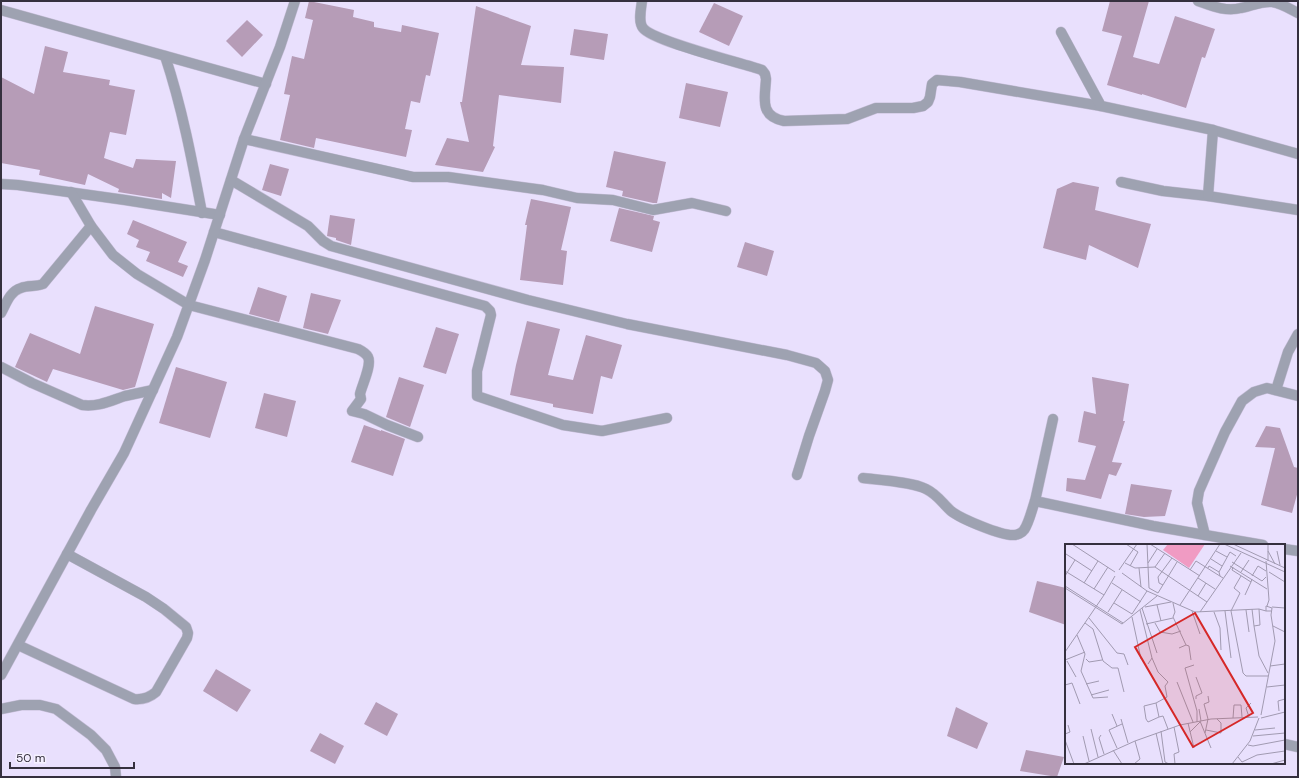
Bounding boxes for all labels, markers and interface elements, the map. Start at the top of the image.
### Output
inset map [1065,544,1285,764]
scale bar [10,744,134,770]
text: 50 m [16,750,45,766]

